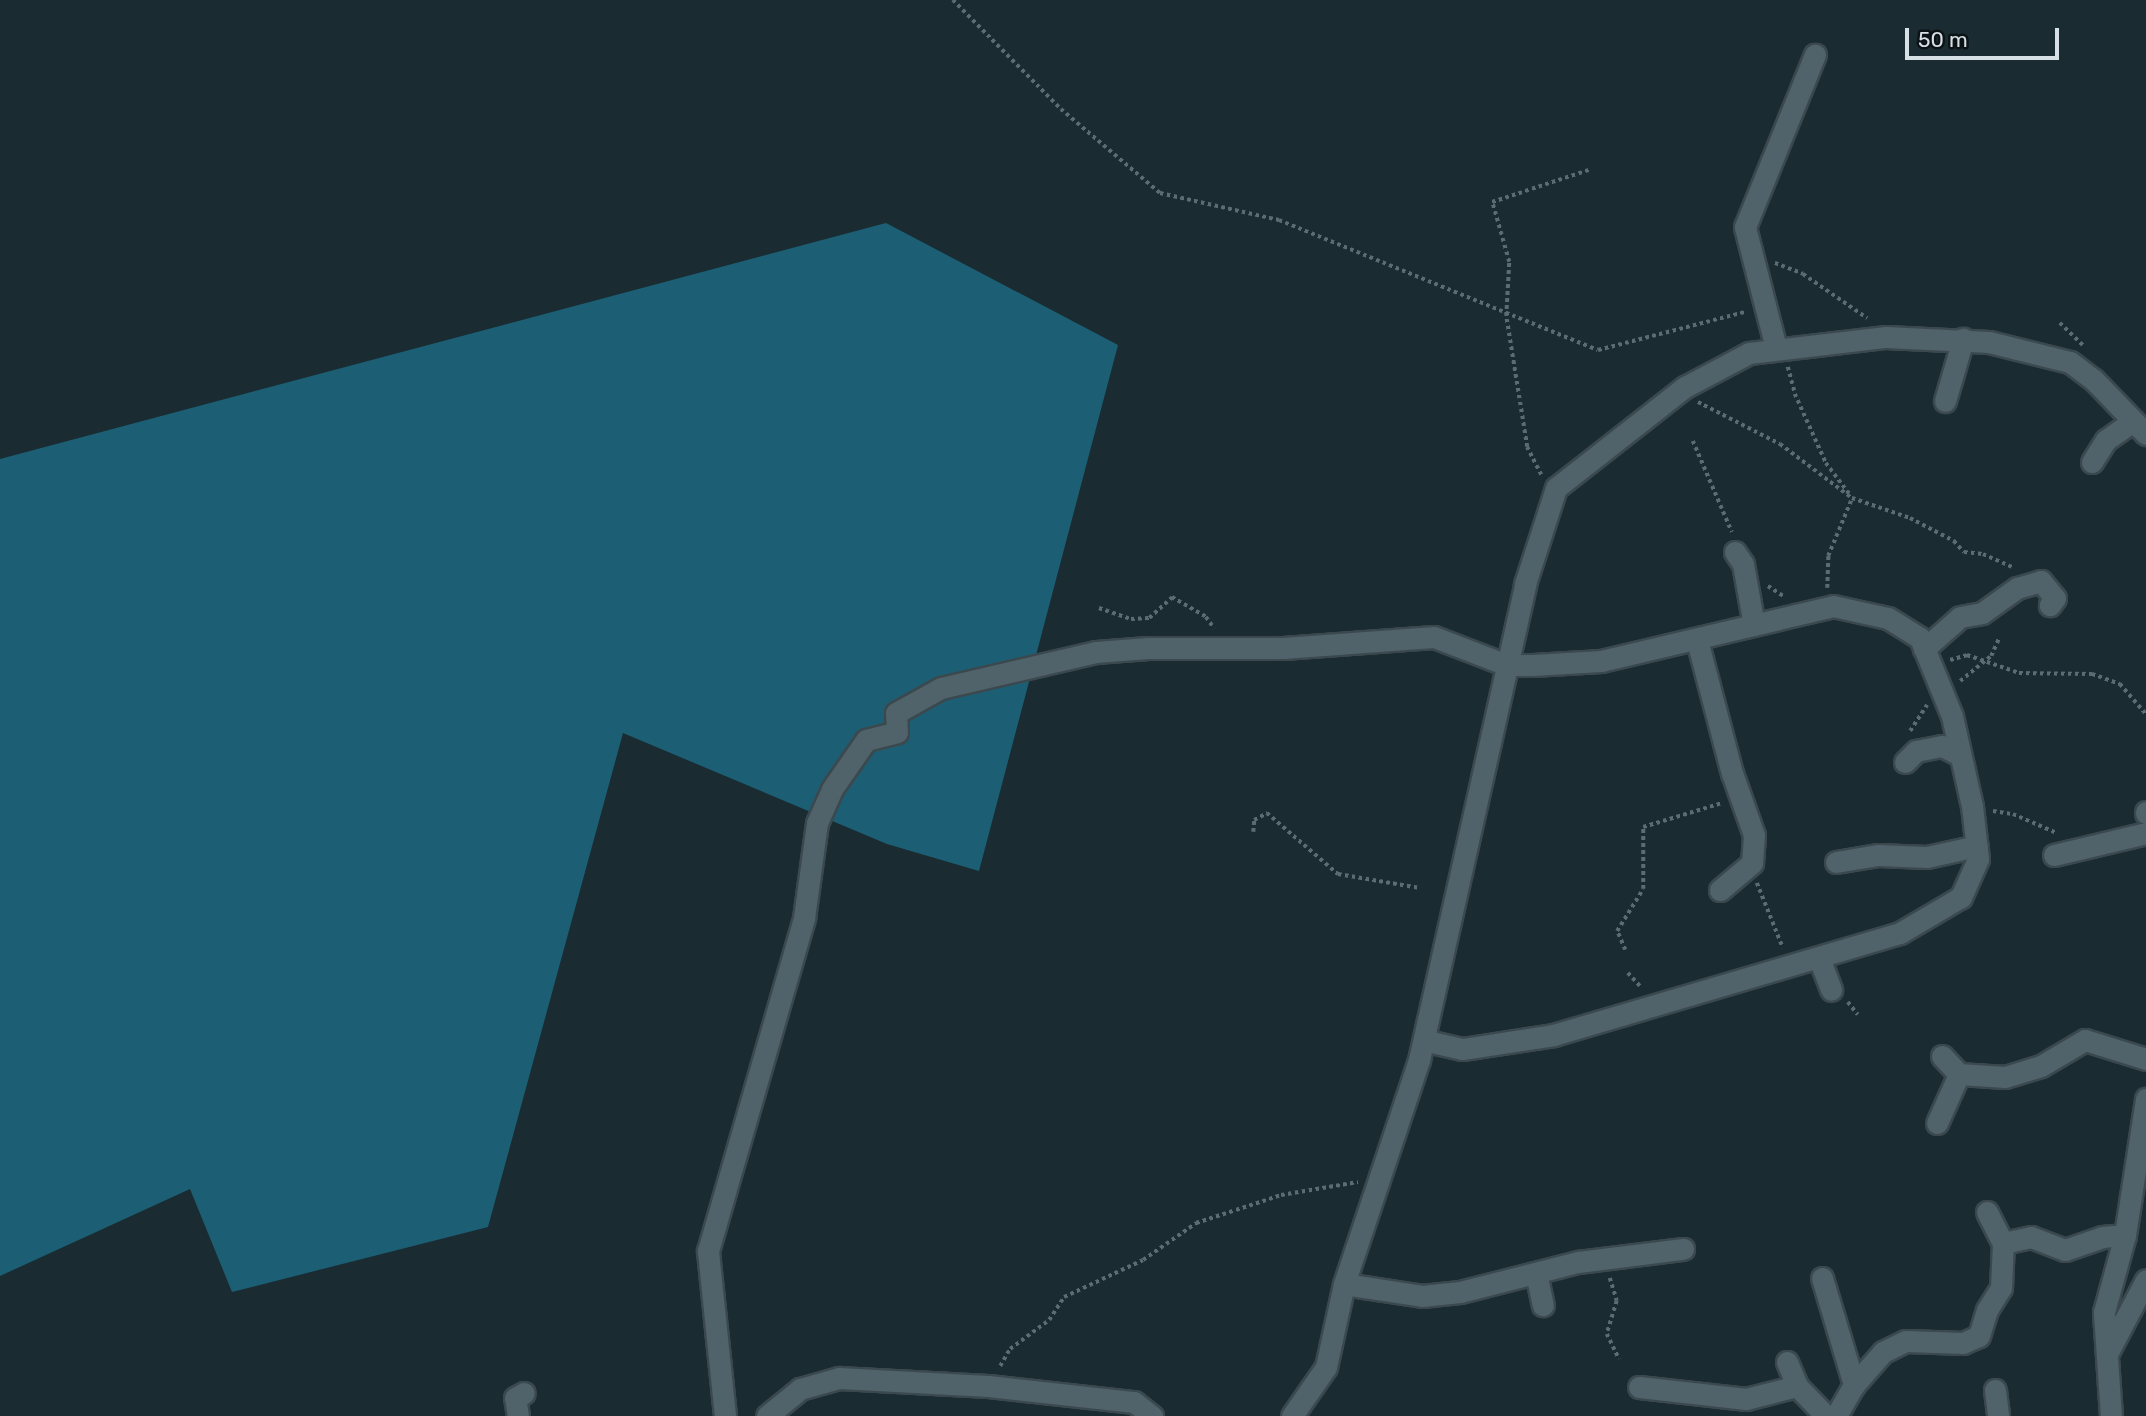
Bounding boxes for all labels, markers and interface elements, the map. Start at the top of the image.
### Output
scale bar [1908,14,2062,58]
text: 50 m [1918,27,1968,52]

